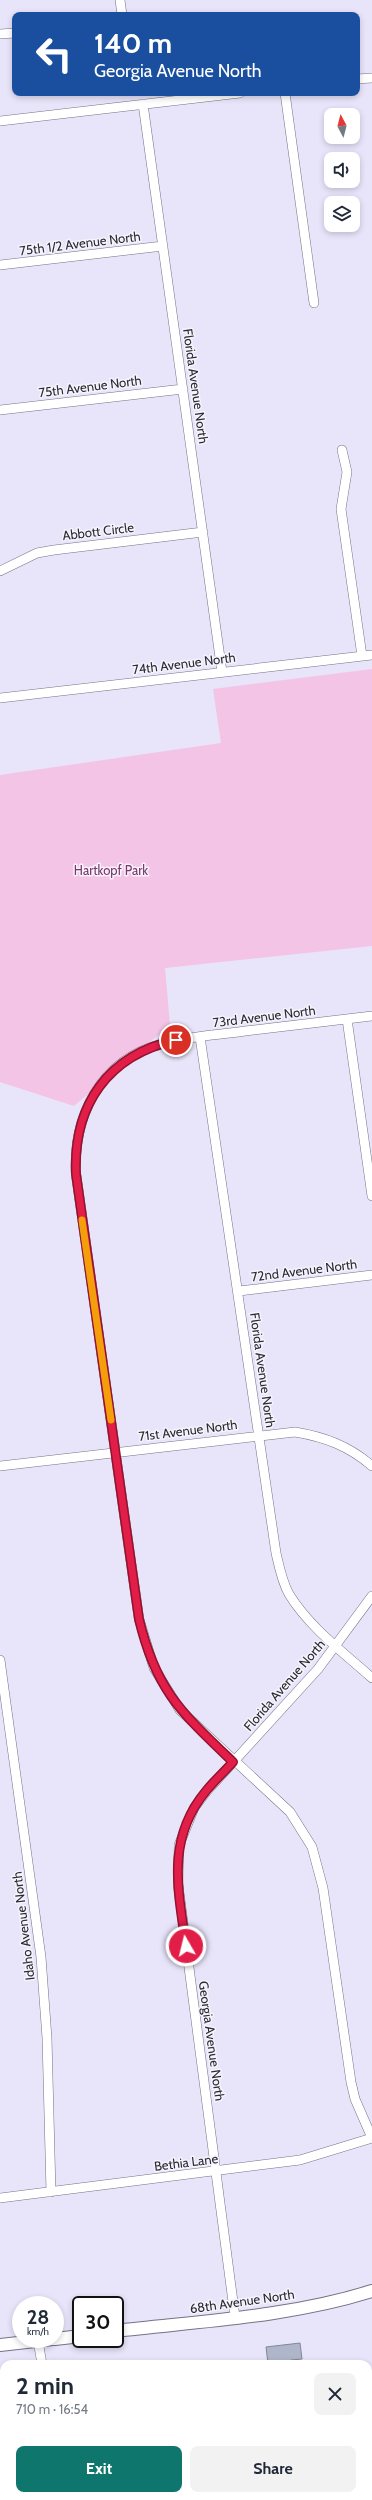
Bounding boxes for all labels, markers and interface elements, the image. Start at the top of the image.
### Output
text: 140 m [94,26,172,60]
icon: left [28,28,80,80]
text: Georgia Avenue North [94,60,261,82]
north arrow [324,108,360,144]
map controls [324,108,360,232]
button: sound [324,152,360,188]
button: layers [324,196,360,232]
street label: 75th 1/2 Avenue North [19,228,141,258]
street label: Florida Avenue North [180,327,212,445]
street label: 75th Avenue North [38,372,142,400]
street label: Abbott Circle [61,519,135,543]
street label: 74th Avenue North [132,649,236,677]
park label: Hartkopf Park [74,862,148,878]
street label: 73rd Avenue North [212,1002,316,1030]
pin [159,1023,193,1057]
icon: arrive [165,1029,187,1051]
street label: 72nd Avenue North [250,1256,358,1284]
street label: Florida Avenue North [247,1311,279,1429]
street label: 71st Avenue North [138,1416,238,1444]
street label: Florida Avenue North [240,1636,328,1734]
street label: Idaho Avenue North [8,1871,38,1981]
position arrow [165,1925,207,1967]
street label: Georgia Avenue North [196,1980,228,2102]
street label: Bethia Lane [153,2150,219,2174]
street label: 68th Avenue North [189,2286,295,2316]
speed limit sign: 30 [72,2296,124,2348]
text: 28 [27,2305,49,2329]
text: km/h [27,2325,49,2338]
text: 2 min [16,2371,74,2400]
button: close [314,2373,356,2415]
text: 710 m · 16:54 [16,2401,88,2417]
button: Exit [16,2446,182,2492]
button: Share [190,2446,356,2492]

